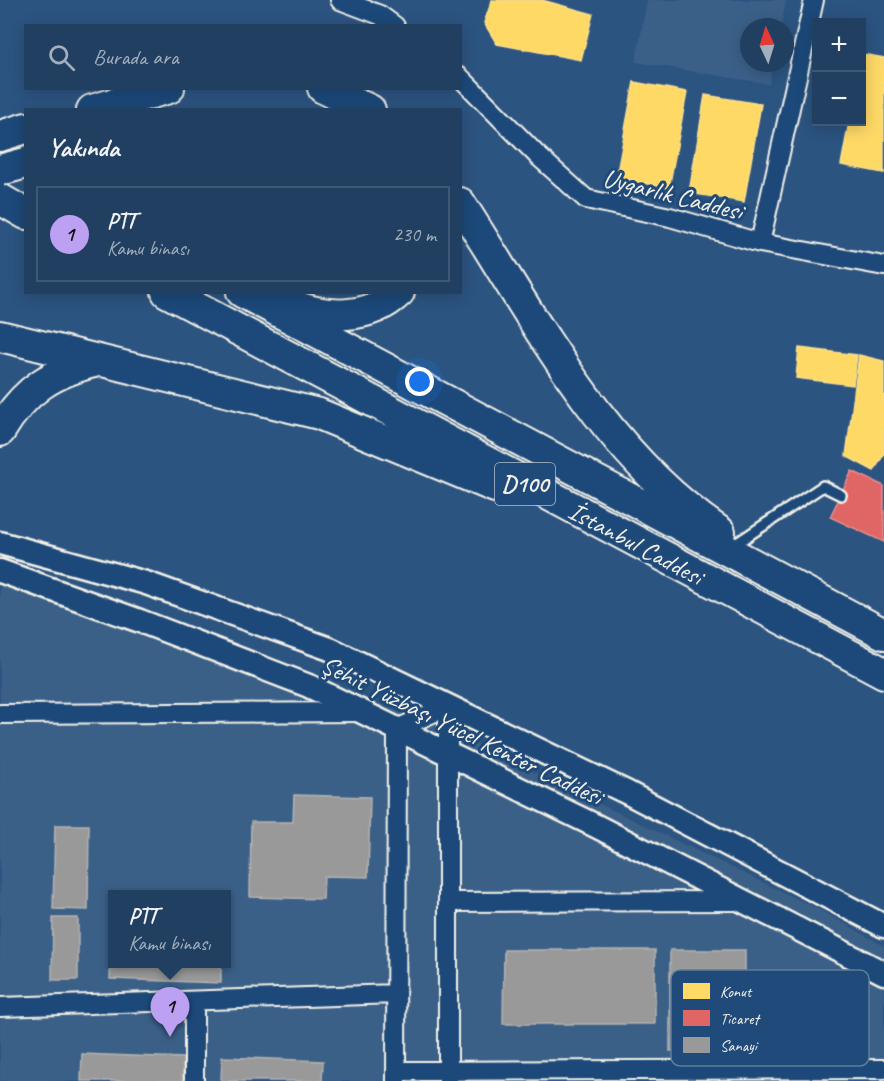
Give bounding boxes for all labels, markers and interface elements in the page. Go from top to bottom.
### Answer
north arrow [740,18,794,72]
map controls [812,18,866,126]
button: + [812,18,866,72]
search box [24,24,462,90]
icon: search [45,41,78,74]
text: Burada ara [93,43,179,71]
button: − [812,72,866,126]
text: Yakında [48,131,119,164]
street label: Uygarlık Caddesi [600,161,749,229]
text: PTT [107,208,136,236]
text: 1 [65,222,74,247]
text: 230 m [393,222,436,247]
text: Kamu binası [107,236,189,261]
your location [405,367,434,396]
road number: D100 [495,463,555,505]
street label: İstanbul Caddesi [563,494,712,594]
street label: Şehit Yüzbaşı Yücel Kenter Caddesi [316,648,611,814]
popup [108,890,231,968]
text: PTT [128,903,158,931]
text: Kamu binası [128,931,211,956]
legend [671,970,869,1066]
text: Konut [720,982,753,1002]
pin: 1 [150,988,190,1037]
text: Ticaret [720,1009,761,1029]
text: Sanayi [720,1036,759,1056]

